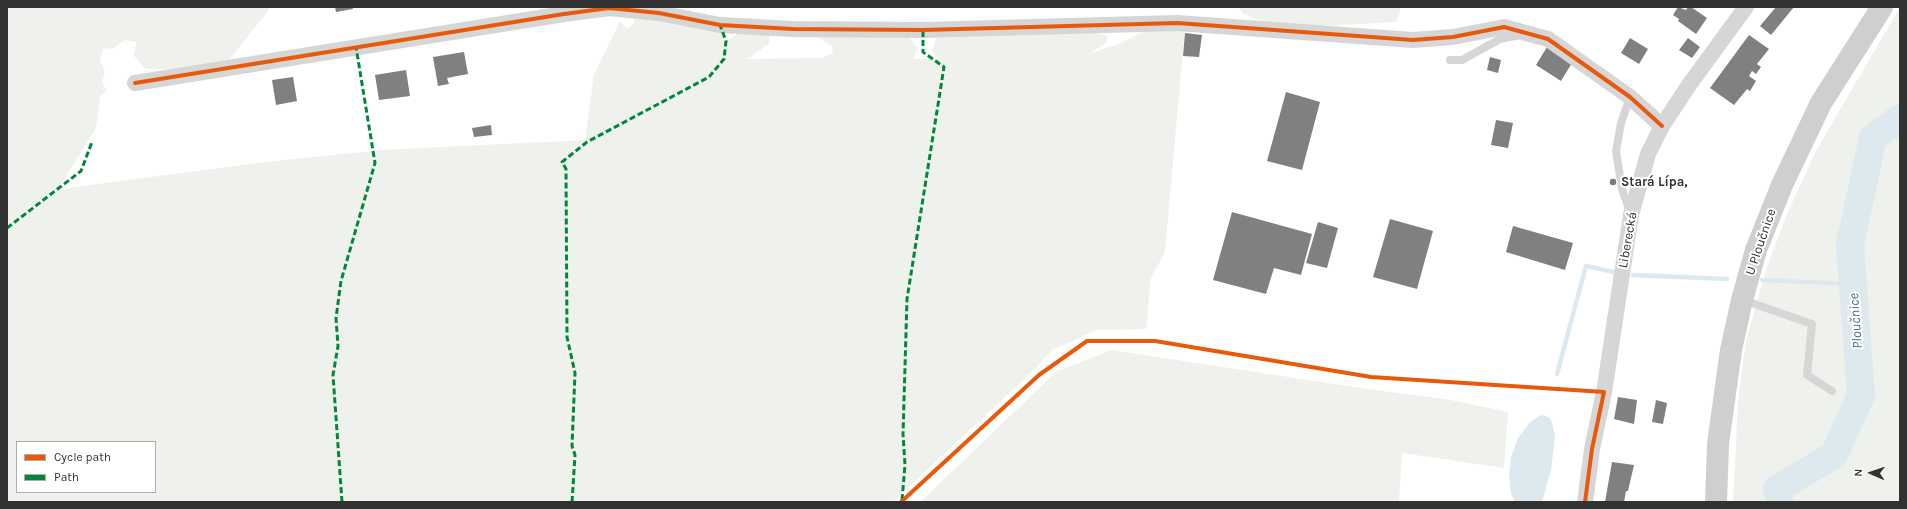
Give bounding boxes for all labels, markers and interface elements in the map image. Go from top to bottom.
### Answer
place label: Stará Lípa, [1621,174,1688,190]
marker: Stará Lípa, [1608,177,1618,187]
street label: U Ploučnice [1742,207,1780,277]
street label: Liberecká [1615,211,1641,269]
water label: Ploučnice [1846,293,1866,349]
legend [16,441,156,493]
text: Cycle path [54,450,111,464]
north arrow [1851,453,1891,493]
text: N [1852,468,1865,477]
text: Path [54,470,79,484]

